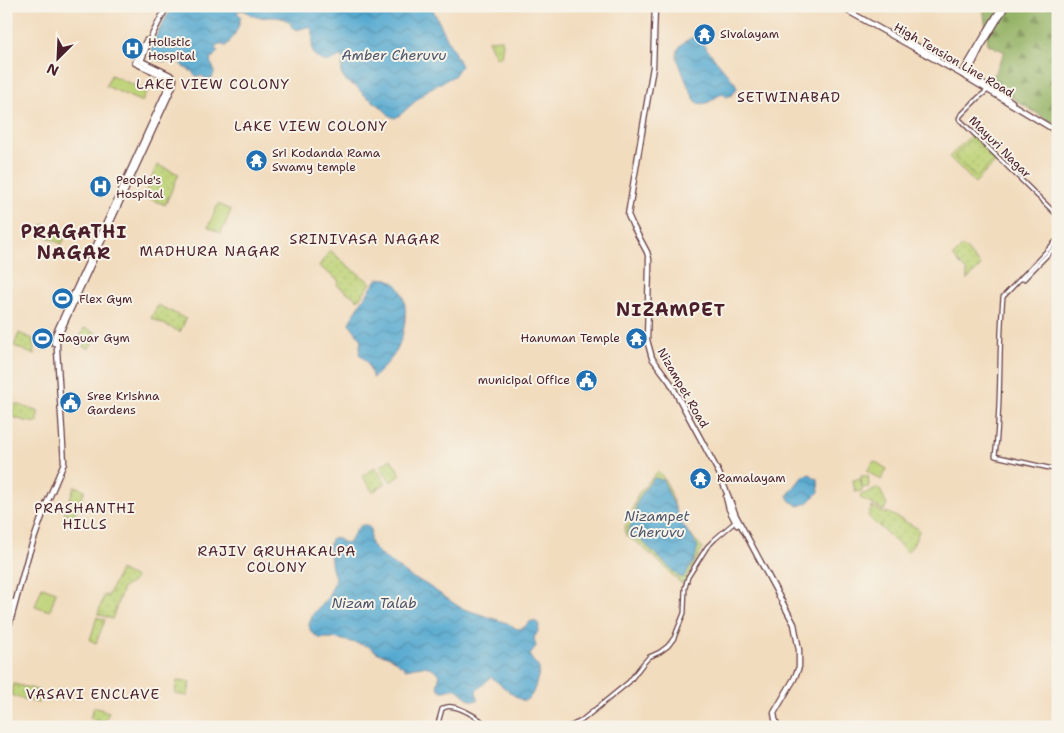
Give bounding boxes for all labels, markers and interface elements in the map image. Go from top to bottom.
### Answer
street label: High Tension Line Road [891,19,1017,101]
temple icon: Sivalayam [692,22,716,46]
place label: Sivalayam [720,26,779,42]
north arrow [32,32,82,82]
place label: Holistic Hospital [148,34,196,64]
hospital icon: Holistic Hospital [120,37,144,61]
water label: Amber Cheruvu [342,46,446,64]
text: N [44,59,61,80]
district label: LAKE VIEW COLONY [136,75,290,93]
district label: SETWINABAD [737,88,841,106]
street label: Mayuri Nagar [965,112,1035,182]
district label: LAKE VIEW COLONY [234,117,388,135]
place label: Sri Kodanda Rama Swamy temple [272,145,381,175]
temple icon: Sri Kodanda Rama Swamy temple [244,148,268,172]
place label: People's Hospital [116,172,164,202]
hospital icon: People's Hospital [88,175,112,199]
district label: PRAGATHI NAGAR [21,220,127,265]
district label: SRINIVASA NAGAR [290,230,440,248]
district label: MADHURA NAGAR [139,242,281,260]
sports icon: Flex Gym [51,287,75,311]
place label: Flex Gym [79,291,132,307]
district label: NIZAMPET [616,298,726,322]
sports icon: Jaguar Gym [30,326,54,350]
temple icon: Hanuman Temple [624,326,648,350]
place label: Jaguar Gym [58,330,130,346]
place label: Hanuman Temple [521,330,620,346]
street label: Nizampet Road [654,345,713,431]
public building icon: municipal Office [574,368,598,392]
place label: municipal Office [478,372,570,388]
place label: Sree Krishna Gardens [87,388,160,418]
public building icon: Sree Krishna Gardens [59,391,83,415]
temple icon: Ramalayam [689,466,713,490]
place label: Ramalayam [717,470,786,486]
district label: PRASHANTHI HILLS [34,499,136,533]
water label: Nizampet Cheruvu [624,507,691,541]
district label: RAJIV GRUHAKALPA COLONY [198,542,356,576]
water label: Nizam Talab [331,594,417,612]
district label: VASAVI ENCLAVE [26,685,160,703]

